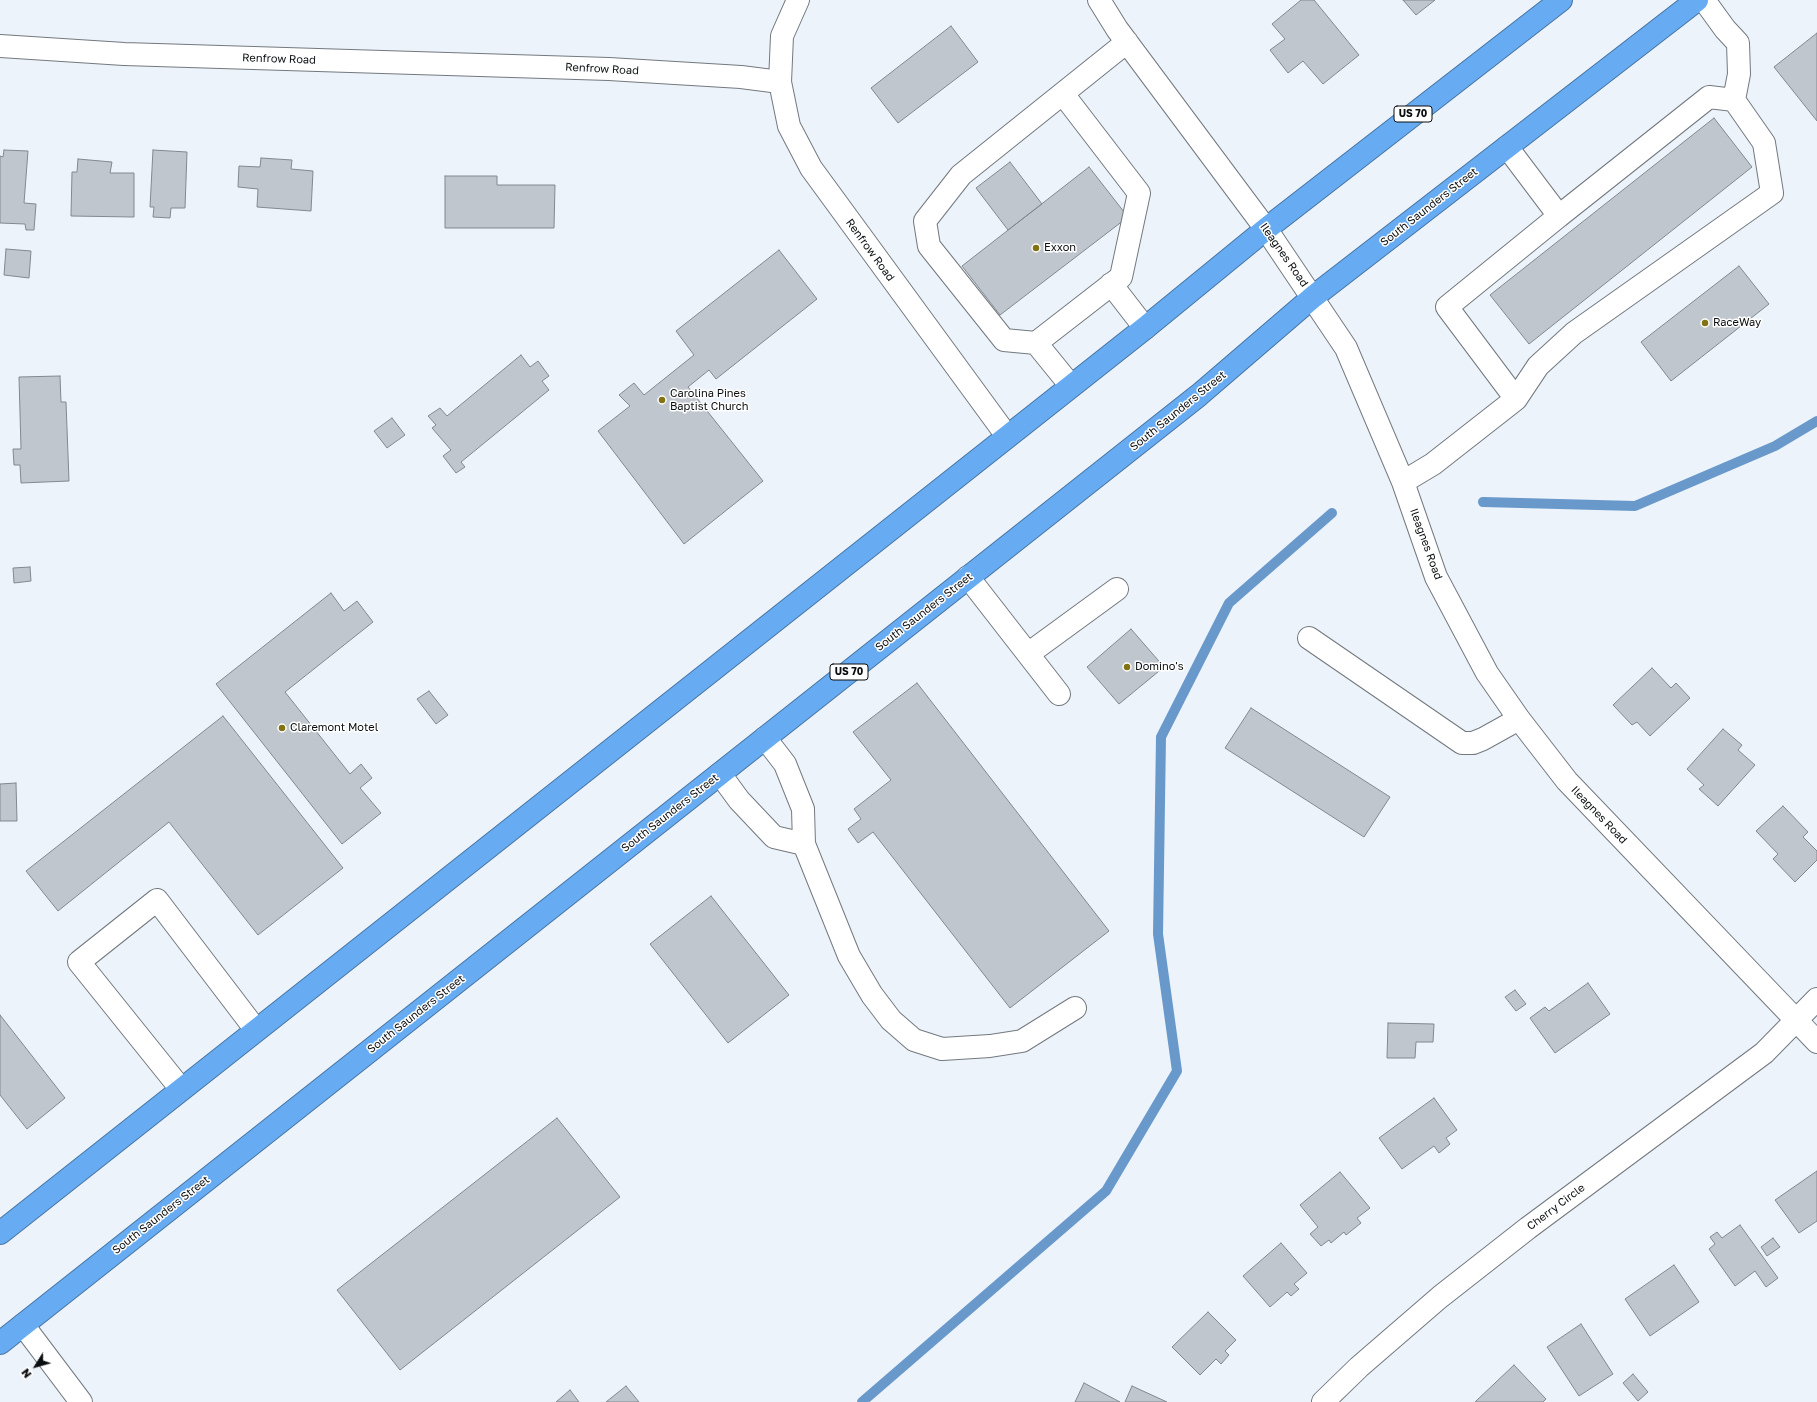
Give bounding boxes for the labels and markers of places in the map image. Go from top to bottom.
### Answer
place label: Exxon [1044,241,1076,255]
marker: Exxon [1031,243,1041,253]
place label: RaceWay [1713,316,1761,330]
marker: RaceWay [1700,318,1710,328]
place label: Carolina Pines Baptist Church [670,387,749,413]
marker: Carolina Pines Baptist Church [657,395,667,405]
place label: Domino's [1135,660,1183,674]
marker: Domino's [1122,662,1132,672]
place label: Claremont Motel [290,721,378,735]
marker: Claremont Motel [277,723,287,733]

